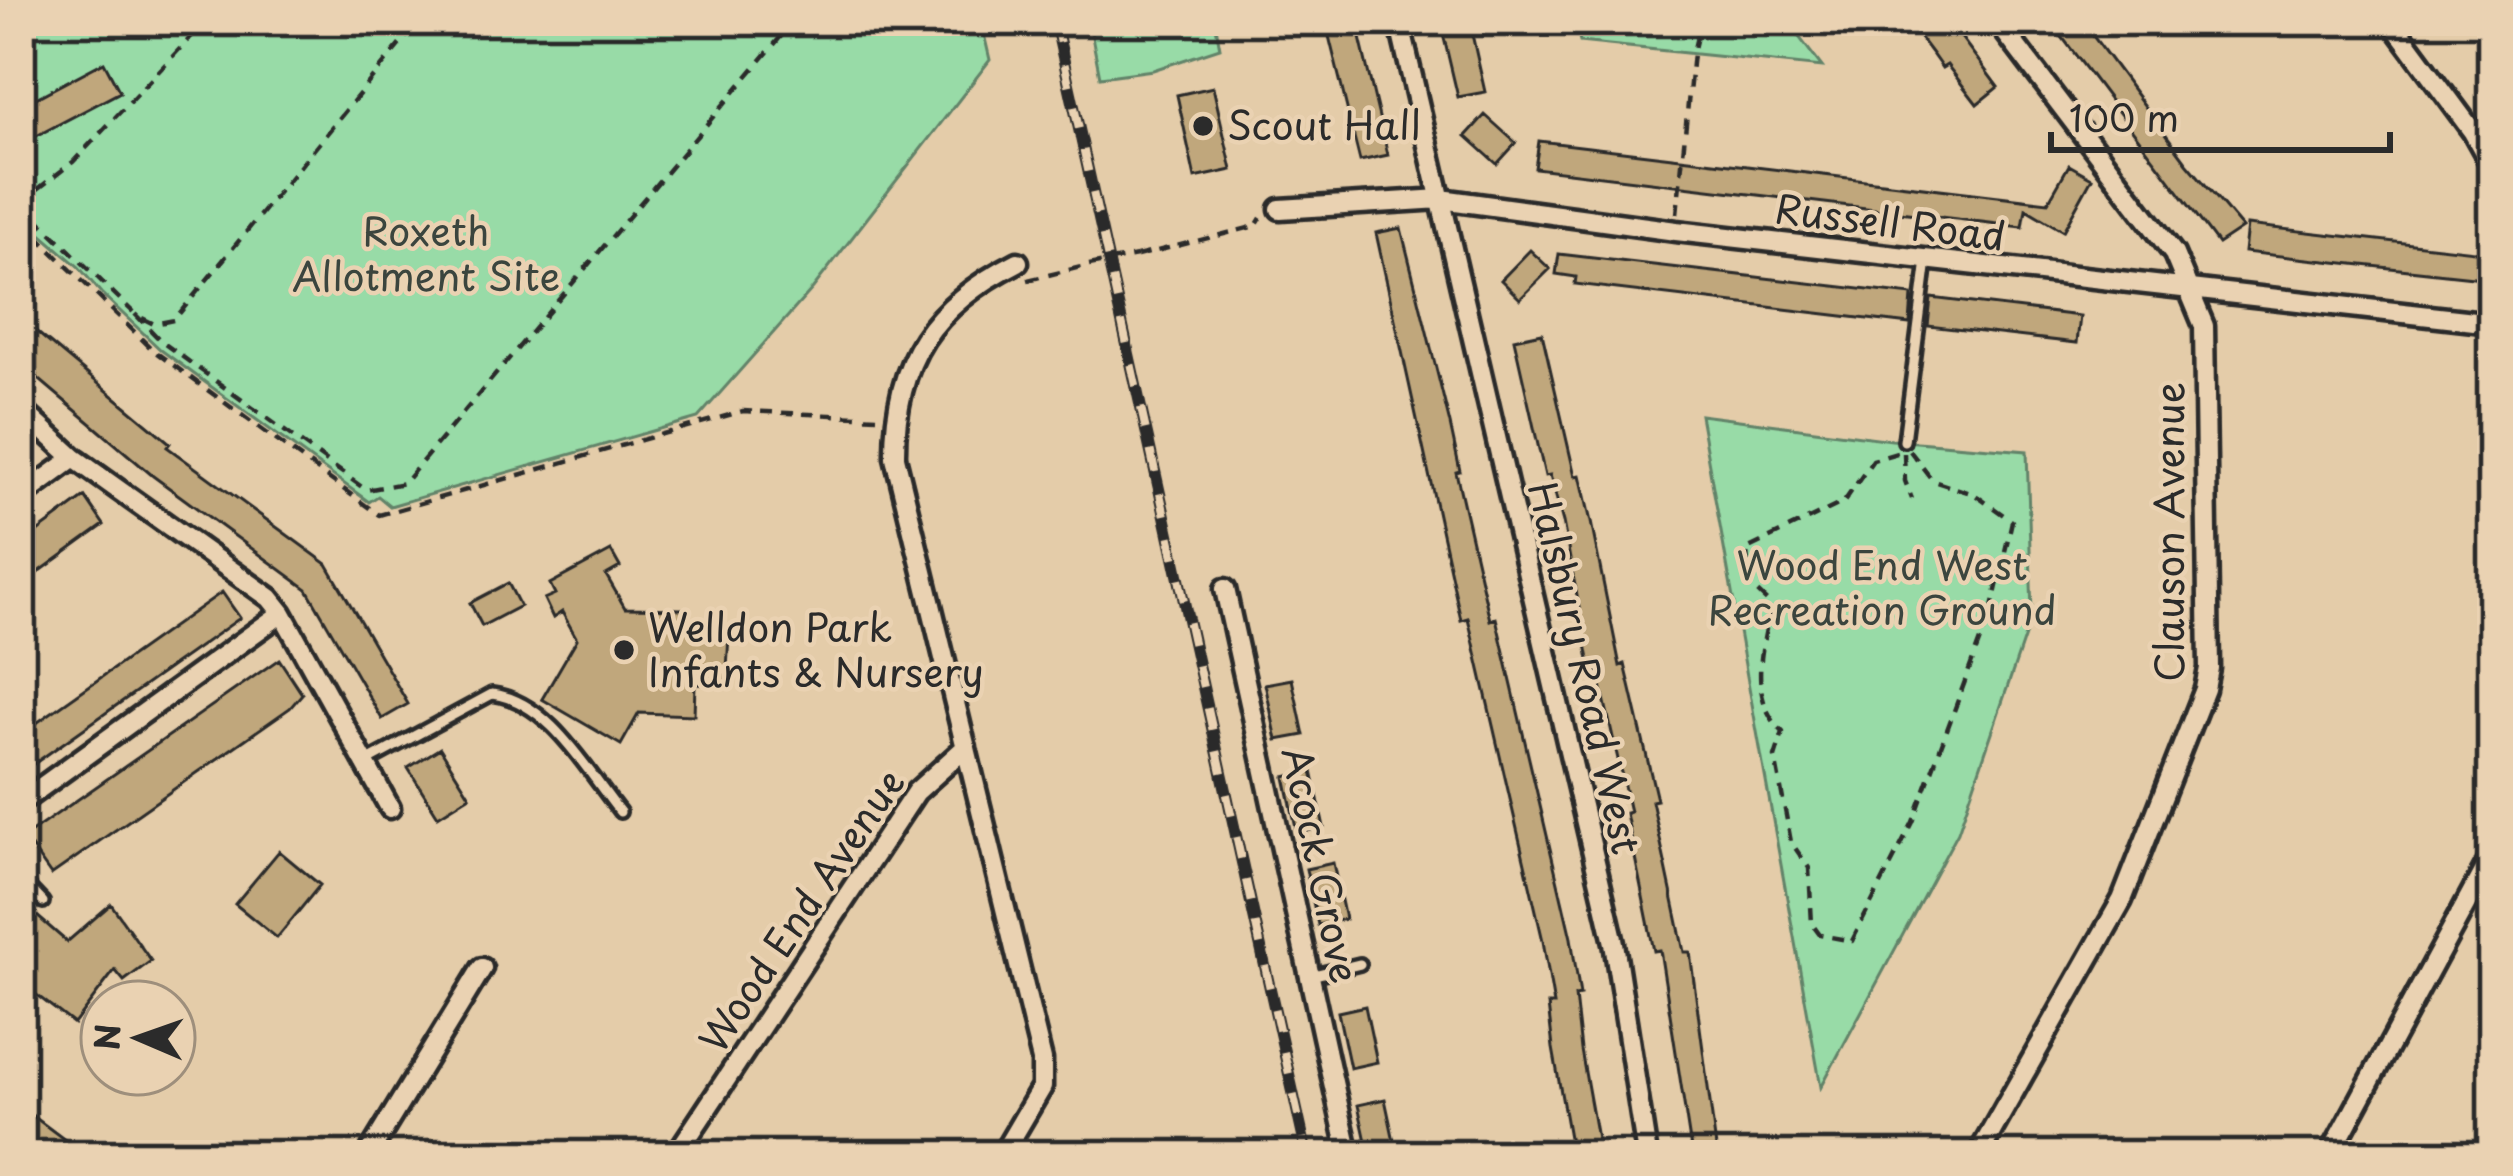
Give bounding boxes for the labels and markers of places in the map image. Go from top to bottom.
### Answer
place label: Scout Hall [1227,94,1421,153]
marker: Scout Hall [1190,113,1216,139]
place label: Welldon Park Infants & Nursery [648,596,984,700]
marker: Welldon Park Infants & Nursery [611,637,637,663]

